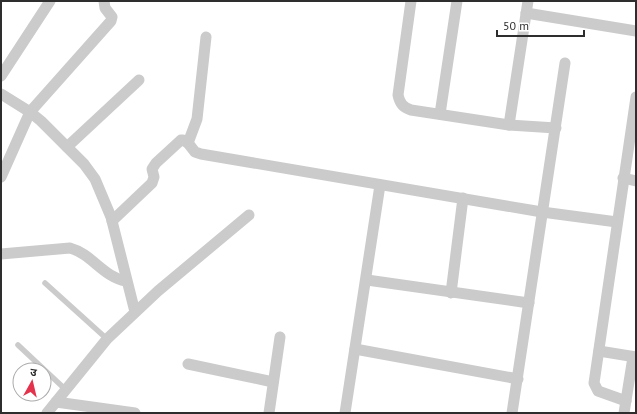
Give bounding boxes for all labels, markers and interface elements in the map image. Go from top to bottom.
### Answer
scale bar [497,12,584,38]
text: 50 m [503,18,529,33]
north arrow [12,362,52,402]
text: उ [29,365,38,380]

